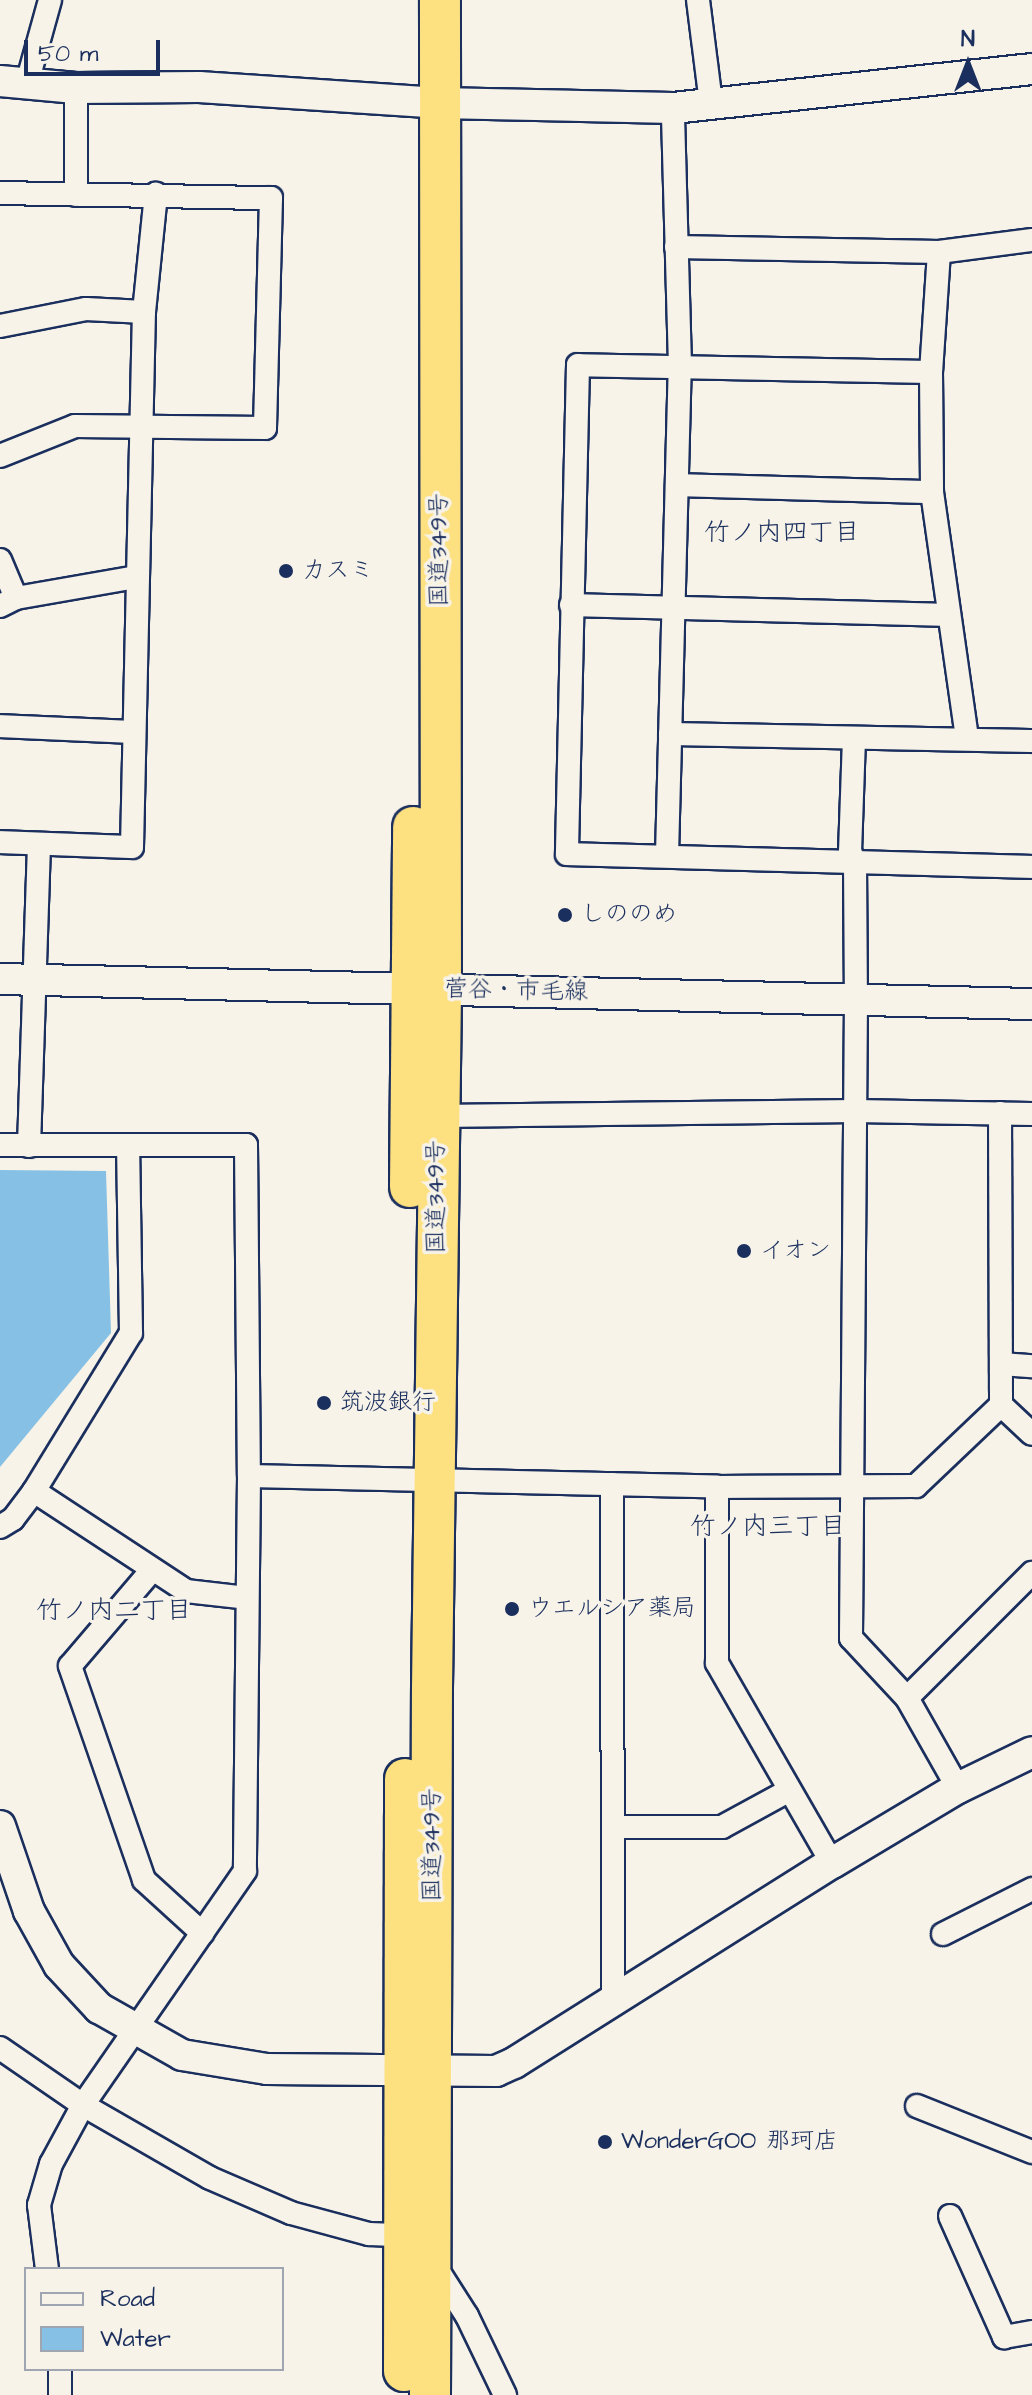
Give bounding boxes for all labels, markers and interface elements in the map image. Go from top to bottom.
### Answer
scale bar [28,24,164,74]
north arrow [928,24,1008,104]
text: N [961,24,975,55]
text: 50 m [38,37,98,71]
street label: 国道349号 [426,493,454,607]
district label: 竹ノ内四丁目 [704,517,860,549]
place label: カスミ [302,557,374,585]
marker: カスミ [277,562,295,580]
place label: しののめ [581,901,677,929]
marker: しののめ [556,906,574,924]
street label: 菅谷・市毛線 [444,975,588,1007]
street label: 国道349号 [423,1140,451,1254]
place label: イオン [760,1237,832,1265]
marker: イオン [735,1242,753,1260]
place label: 筑波銀行 [340,1389,436,1417]
marker: 筑波銀行 [315,1394,333,1412]
district label: 竹ノ内三丁目 [690,1511,846,1543]
district label: 竹ノ内二丁目 [36,1595,192,1627]
place label: ウエルシア薬局 [528,1595,696,1623]
marker: ウエルシア薬局 [503,1600,521,1618]
street label: 国道349号 [419,1788,447,1902]
place label: WonderGOO 那珂店 [621,2128,838,2156]
marker: WonderGOO 那珂店 [596,2133,614,2151]
legend [24,2267,284,2371]
text: Road [100,2282,155,2316]
text: Water [100,2322,171,2356]

